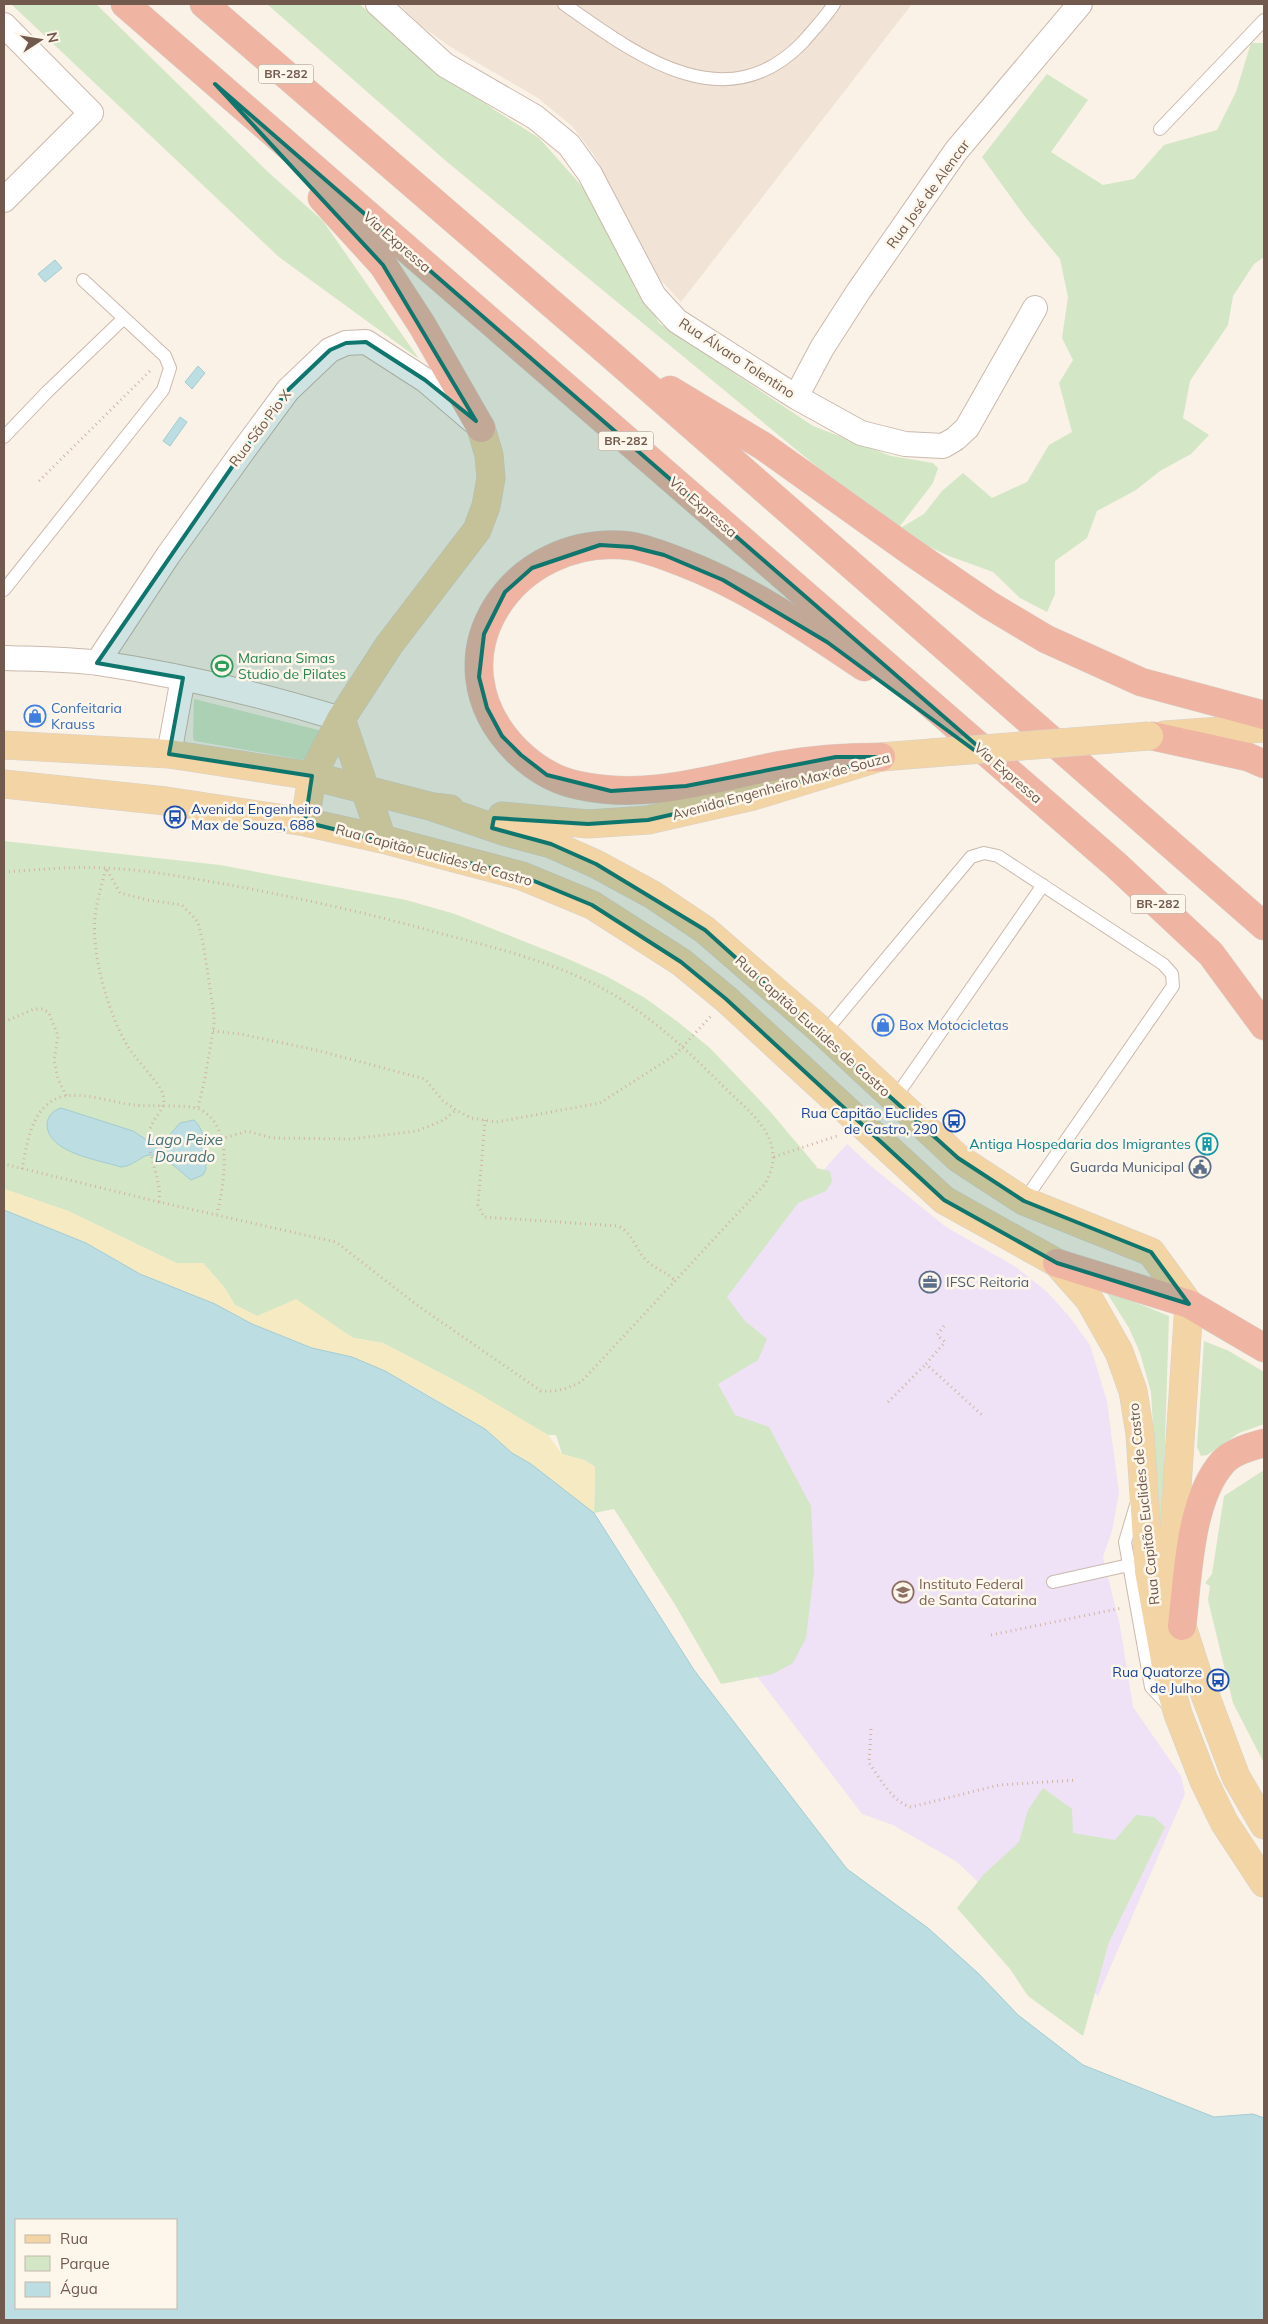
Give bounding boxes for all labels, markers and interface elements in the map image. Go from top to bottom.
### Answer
north arrow [15,15,65,65]
text: N [43,30,63,44]
road number: BR-282 [258,64,314,84]
street label: Rua José de Alencar [882,135,974,252]
street label: Via Expressa [359,208,435,276]
street label: Rua Álvaro Tolentino [676,314,798,402]
street label: Rua São Pio X [225,386,295,470]
road number: BR-282 [598,432,654,451]
street label: Via Expressa [665,473,741,541]
place label: Mariana Simas Studio de Pilates [238,649,346,683]
sports icon: Mariana Simas Studio de Pilates [210,654,234,678]
place label: Confeitaria Krauss [51,699,122,733]
shop icon: Confeitaria Krauss [23,704,47,728]
street label: Via Expressa [970,739,1046,807]
street label: Avenida Engenheiro Max de Souza [670,748,892,824]
place label: Avenida Engenheiro Max de Souza, 688 [191,800,321,834]
bus stop icon: Avenida Engenheiro Max de Souza, 688 [163,805,187,829]
street label: Rua Capitão Euclides de Castro [334,820,534,890]
road number: BR-282 [1130,894,1186,914]
street label: Rua Capitão Euclides de Castro [732,951,894,1101]
shop icon: Box Motocicletas [871,1013,895,1037]
place label: Box Motocicletas [899,1016,1009,1034]
place label: Rua Capitão Euclides de Castro, 290 [801,1104,938,1138]
bus stop icon: Rua Capitão Euclides de Castro, 290 [942,1109,966,1133]
water label: Lago Peixe Dourado [147,1130,223,1166]
building icon: Antiga Hospedaria dos Imigrantes [1195,1132,1219,1156]
place label: Antiga Hospedaria dos Imigrantes [969,1135,1191,1153]
public building icon: Guarda Municipal [1188,1155,1212,1179]
place label: Guarda Municipal [1070,1158,1184,1176]
office icon: IFSC Reitoria [918,1270,942,1294]
place label: IFSC Reitoria [946,1273,1029,1291]
street label: Rua Capitão Euclides de Castro [1124,1402,1164,1606]
place label: Instituto Federal de Santa Catarina [919,1575,1037,1609]
school or university icon: Instituto Federal de Santa Catarina [891,1580,915,1604]
place label: Rua Quatorze de Julho [1112,1663,1202,1697]
bus stop icon: Rua Quatorze de Julho [1206,1668,1230,1692]
legend [15,2219,178,2309]
text: Rua [60,2229,88,2248]
text: Parque [60,2254,110,2273]
text: Água [60,2279,98,2298]

